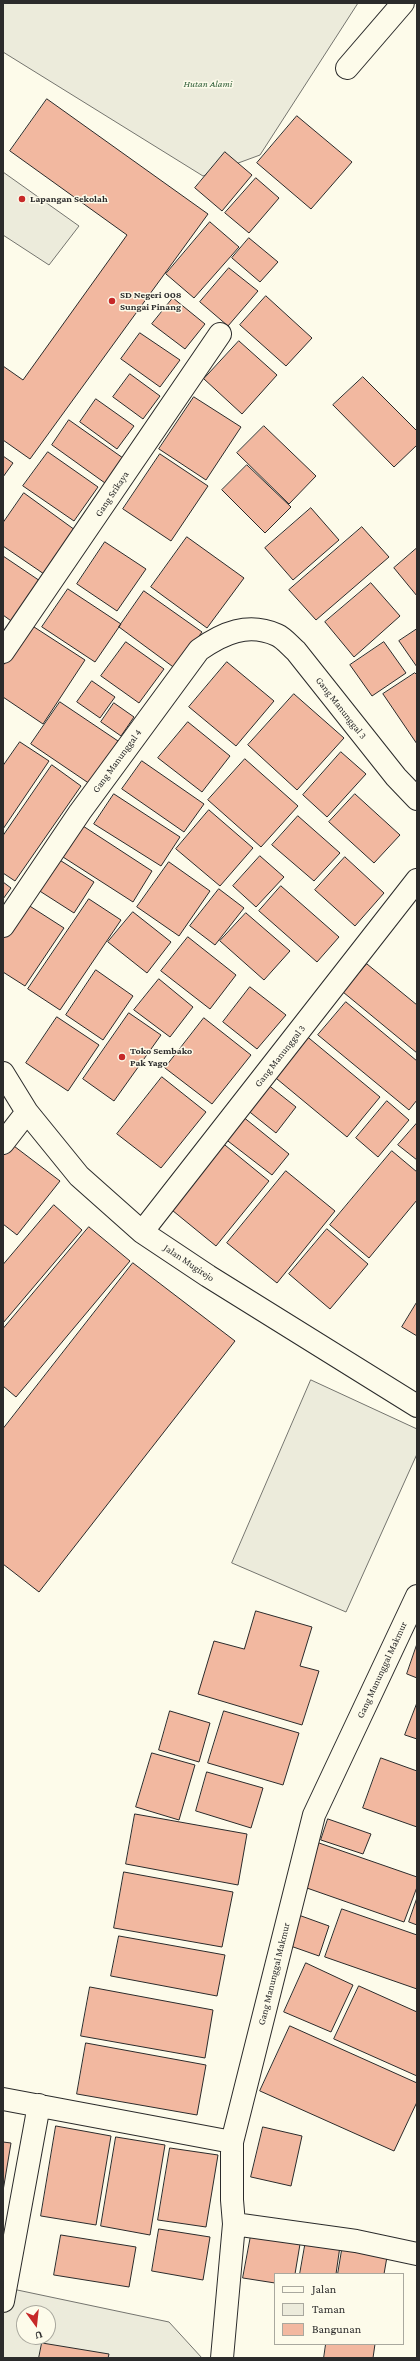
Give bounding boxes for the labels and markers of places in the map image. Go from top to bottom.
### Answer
place label: Lapangan Sekolah [30,193,108,205]
marker: Lapangan Sekolah [17,194,27,204]
place label: SD Negeri 008 Sungai Pinang [120,289,182,312]
marker: SD Negeri 008 Sungai Pinang [107,296,117,306]
place label: Toko Sembako Pak Yago [130,1045,192,1068]
marker: Toko Sembako Pak Yago [117,1052,127,1062]

